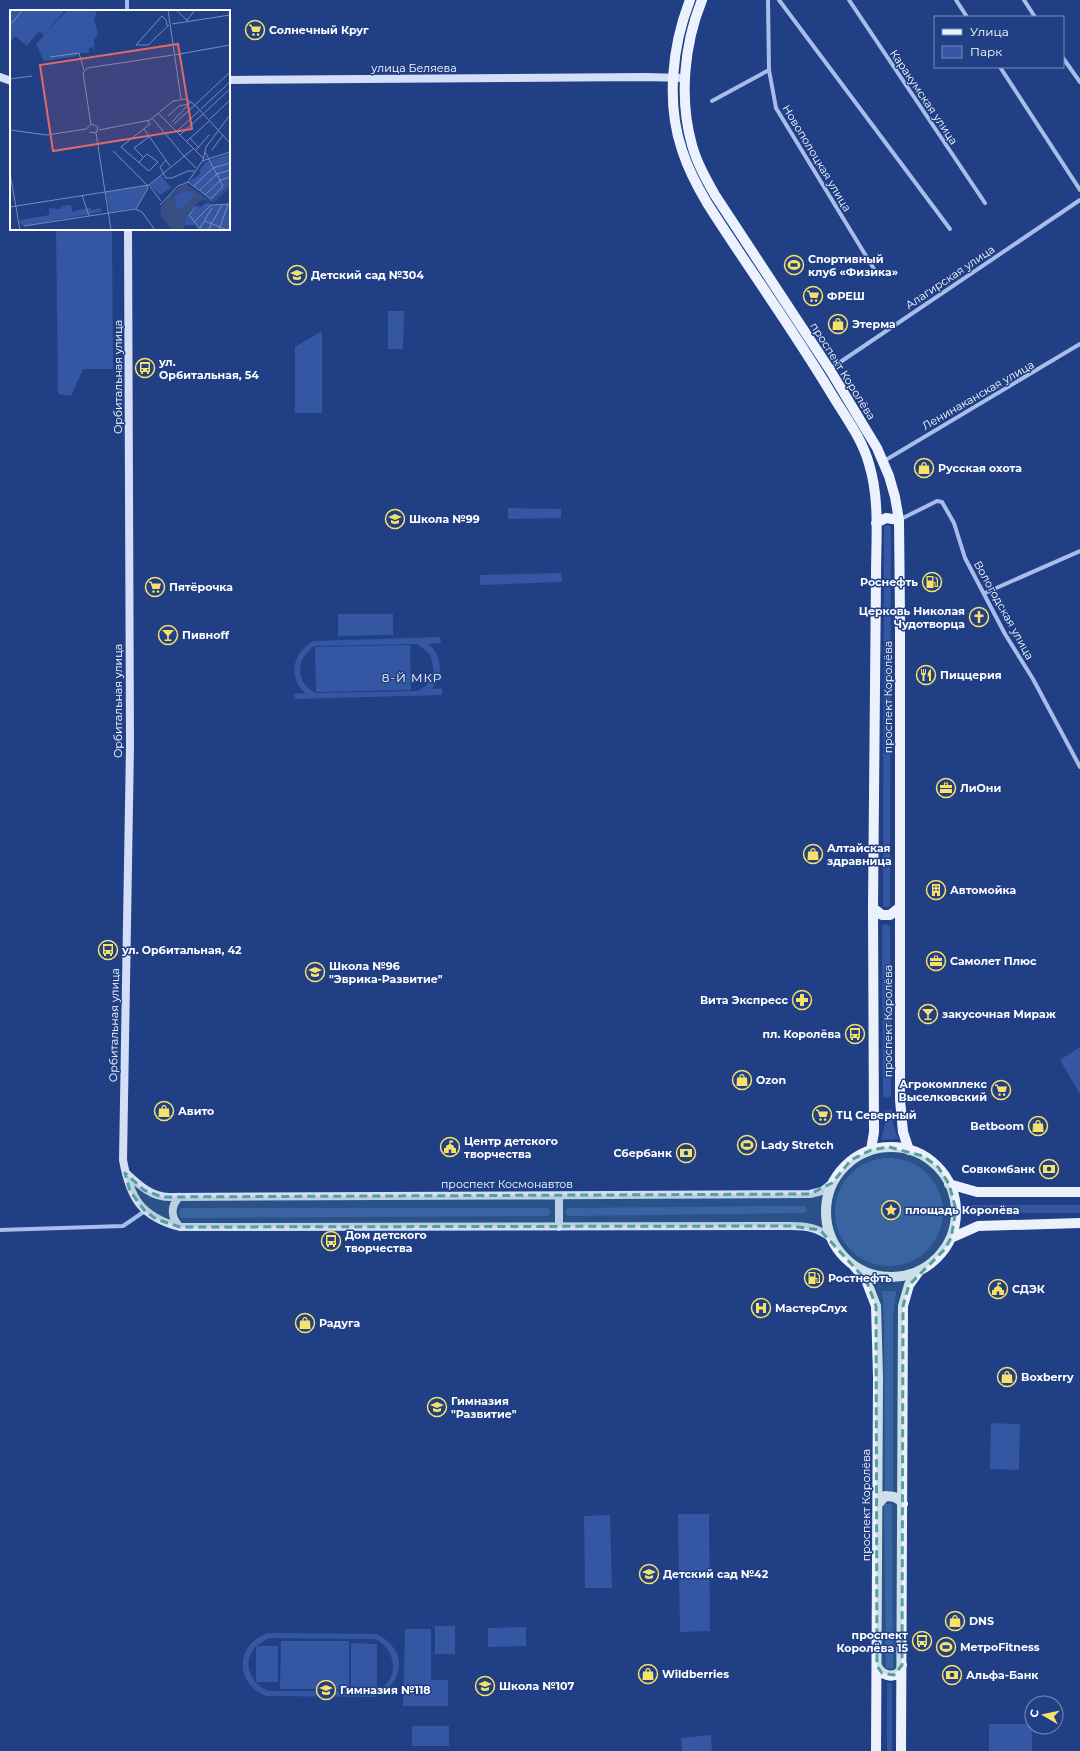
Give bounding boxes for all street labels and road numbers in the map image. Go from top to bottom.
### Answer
street label: Каракумская улица [887,47,961,147]
street label: улица Беляева [370,61,457,75]
street label: Новополоцкая улица [780,102,854,214]
street label: Алагирская улица [903,242,997,312]
street label: Орбитальная улица [111,320,125,434]
street label: проспект Королёва [807,320,879,422]
street label: Ленинаканская улица [919,357,1037,433]
street label: Вологодская улица [971,558,1037,662]
street label: проспект Королёва [881,641,895,753]
street label: Орбитальная улица [111,644,125,758]
street label: проспект Королёва [881,965,895,1077]
street label: Орбитальная улица [106,968,122,1082]
street label: проспект Космонавтов [441,1177,573,1191]
street label: проспект Королёва [859,1449,873,1561]

